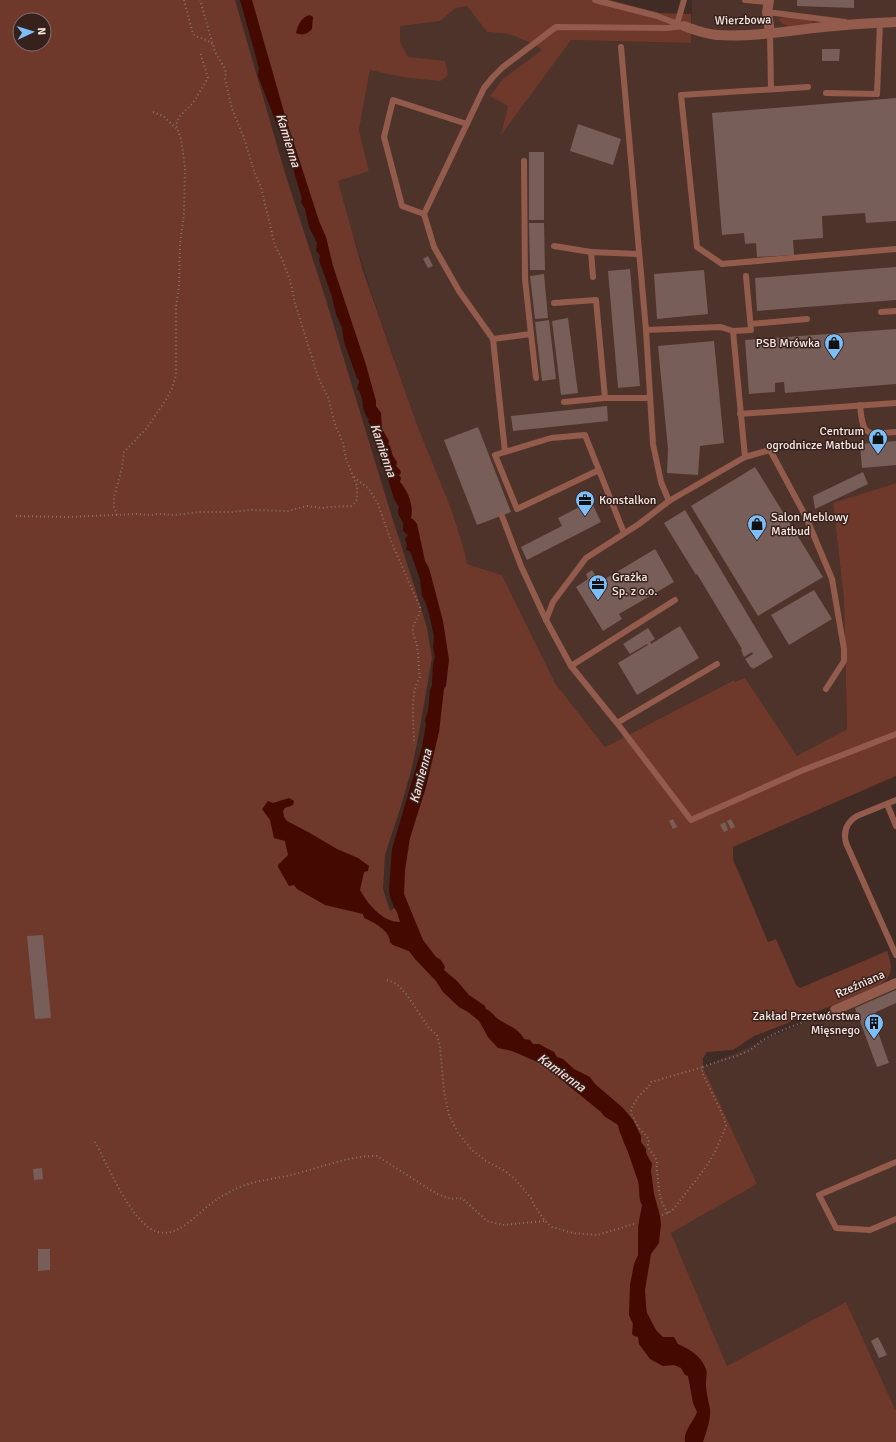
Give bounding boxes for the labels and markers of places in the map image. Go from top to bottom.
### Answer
shop icon: PSB Mrówka [823,332,845,360]
place label: PSB Mrówka [756,336,820,351]
place label: Centrum ogrodnicze Matbud [766,424,864,453]
shop icon: Centrum ogrodnicze Matbud [867,427,889,455]
office icon: Konstalkon [574,489,596,517]
place label: Konstalkon [599,493,656,508]
place label: Salon Meblowy Matbud [771,510,849,539]
shop icon: Salon Meblowy Matbud [746,513,768,541]
place label: Grażka Sp. z o.o. [612,570,657,599]
office icon: Grażka Sp. z o.o. [587,573,609,601]
place label: Zakład Przetwórstwa Mięsnego [753,1009,860,1038]
building icon: Zakład Przetwórstwa Mięsnego [863,1012,885,1040]

